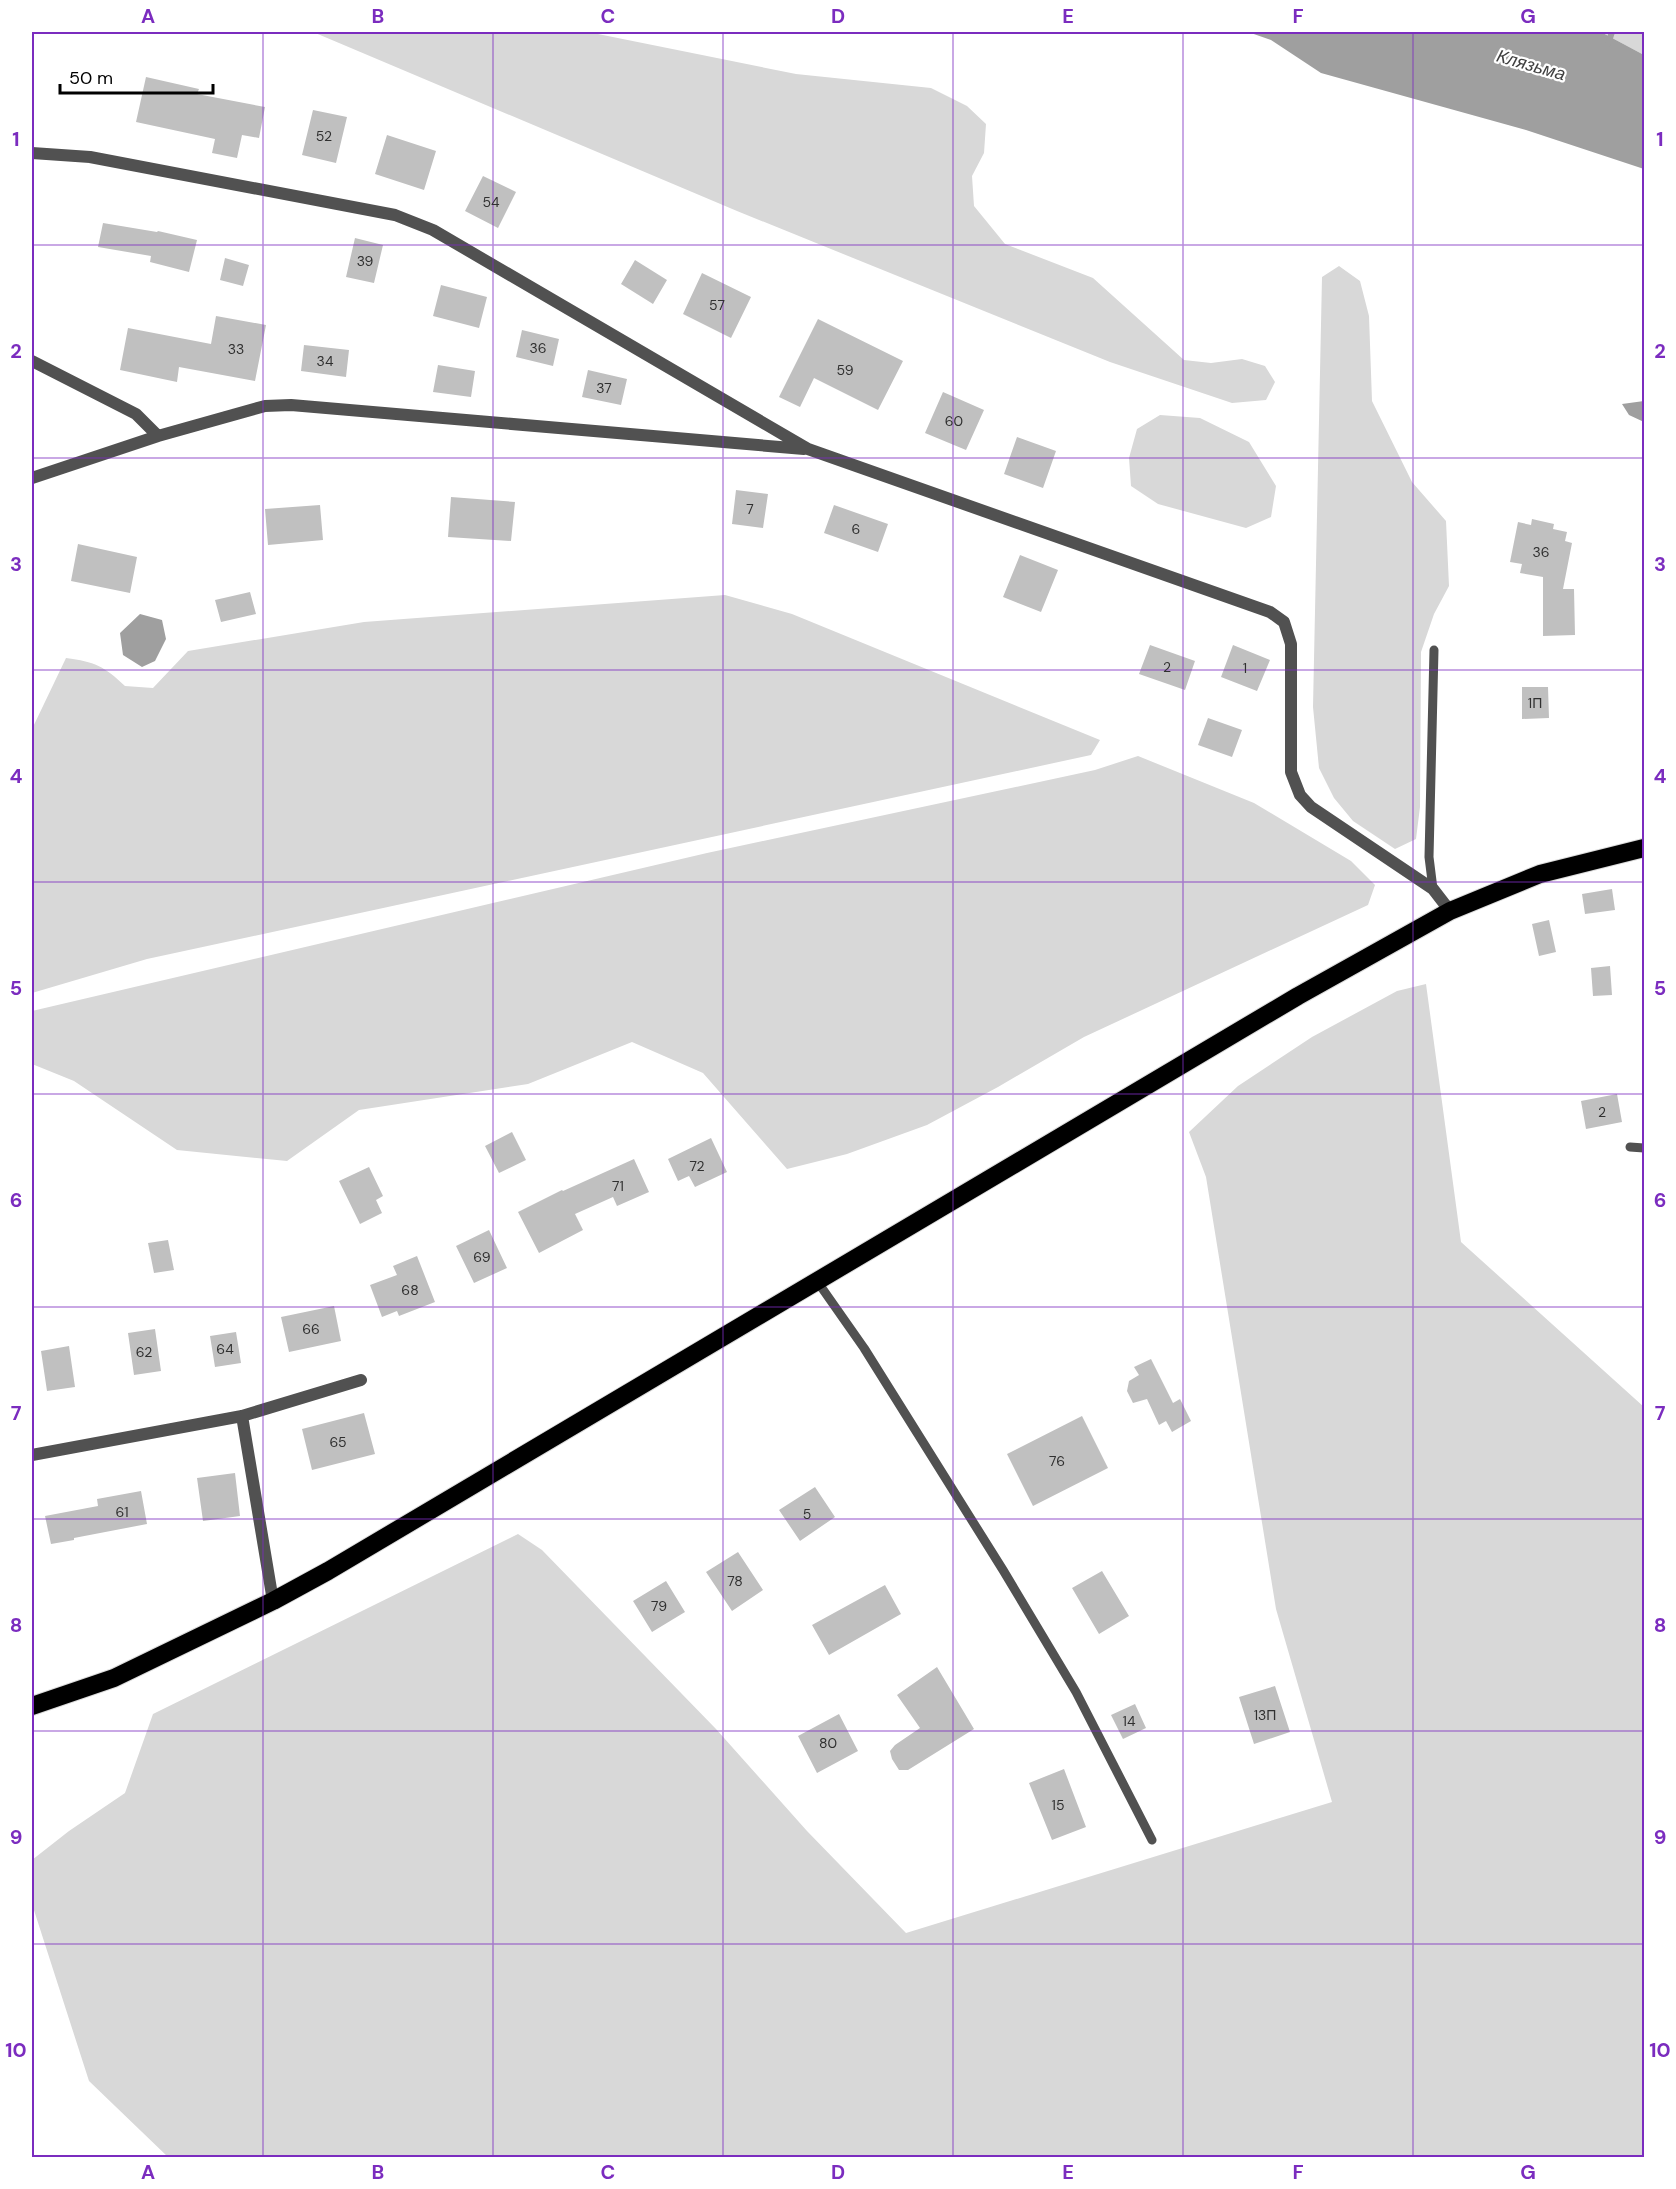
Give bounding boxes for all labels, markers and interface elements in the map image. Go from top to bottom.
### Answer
text: A [141,3,155,29]
text: B [372,3,384,29]
text: C [601,3,615,29]
text: D [831,3,845,29]
text: E [1062,3,1074,29]
text: F [1292,3,1304,29]
text: G [1520,3,1536,29]
water label: Клязьма [1494,44,1568,86]
scale bar [60,57,213,95]
text: 50 m [69,66,113,90]
text: 1 [12,126,20,152]
text: 1 [1656,126,1664,152]
house number: 52 [316,127,332,145]
house number: 54 [482,193,500,211]
house number: 39 [357,252,374,270]
house number: 57 [709,296,725,314]
text: 2 [10,338,22,364]
text: 2 [1654,338,1666,364]
house number: 36 [529,339,547,357]
house number: 33 [228,340,244,358]
house number: 34 [317,352,334,370]
house number: 59 [837,361,854,379]
house number: 37 [596,379,612,397]
house number: 60 [945,412,963,430]
house number: 7 [746,500,754,518]
house number: 6 [852,520,860,538]
house number: 36 [1532,543,1550,561]
text: 3 [10,551,22,577]
text: 3 [1654,551,1666,577]
house number: 2 [1163,658,1171,676]
house number: 1 [1243,659,1247,677]
house number: 1П [1528,694,1542,712]
text: 4 [10,763,23,789]
text: 4 [1654,763,1667,789]
text: 5 [10,975,22,1001]
text: 5 [1654,975,1666,1001]
house number: 2 [1598,1103,1606,1121]
house number: 72 [689,1157,705,1175]
house number: 71 [612,1177,624,1195]
text: 6 [10,1187,22,1213]
text: 6 [1654,1187,1666,1213]
house number: 69 [473,1248,491,1266]
house number: 68 [401,1281,419,1299]
house number: 66 [302,1320,320,1338]
house number: 64 [216,1340,234,1358]
house number: 62 [136,1343,152,1361]
text: 7 [11,1400,22,1426]
text: 7 [1655,1400,1666,1426]
house number: 65 [329,1433,347,1451]
house number: 76 [1049,1452,1065,1470]
house number: 61 [115,1503,129,1521]
house number: 5 [803,1505,811,1523]
house number: 78 [727,1572,743,1590]
house number: 79 [651,1597,667,1615]
text: 8 [10,1612,22,1638]
text: 8 [1654,1612,1666,1638]
house number: 13П [1254,1706,1276,1724]
house number: 14 [1123,1712,1136,1730]
house number: 80 [819,1734,837,1752]
house number: 15 [1052,1796,1064,1814]
text: 9 [10,1824,22,1850]
text: 9 [1654,1824,1666,1850]
text: 10 [5,2037,27,2063]
text: 10 [1649,2037,1671,2063]
text: A [141,2159,155,2185]
text: B [372,2159,384,2185]
text: C [601,2159,615,2185]
text: D [831,2159,845,2185]
text: E [1062,2159,1074,2185]
text: F [1292,2159,1304,2185]
text: G [1520,2159,1536,2185]

